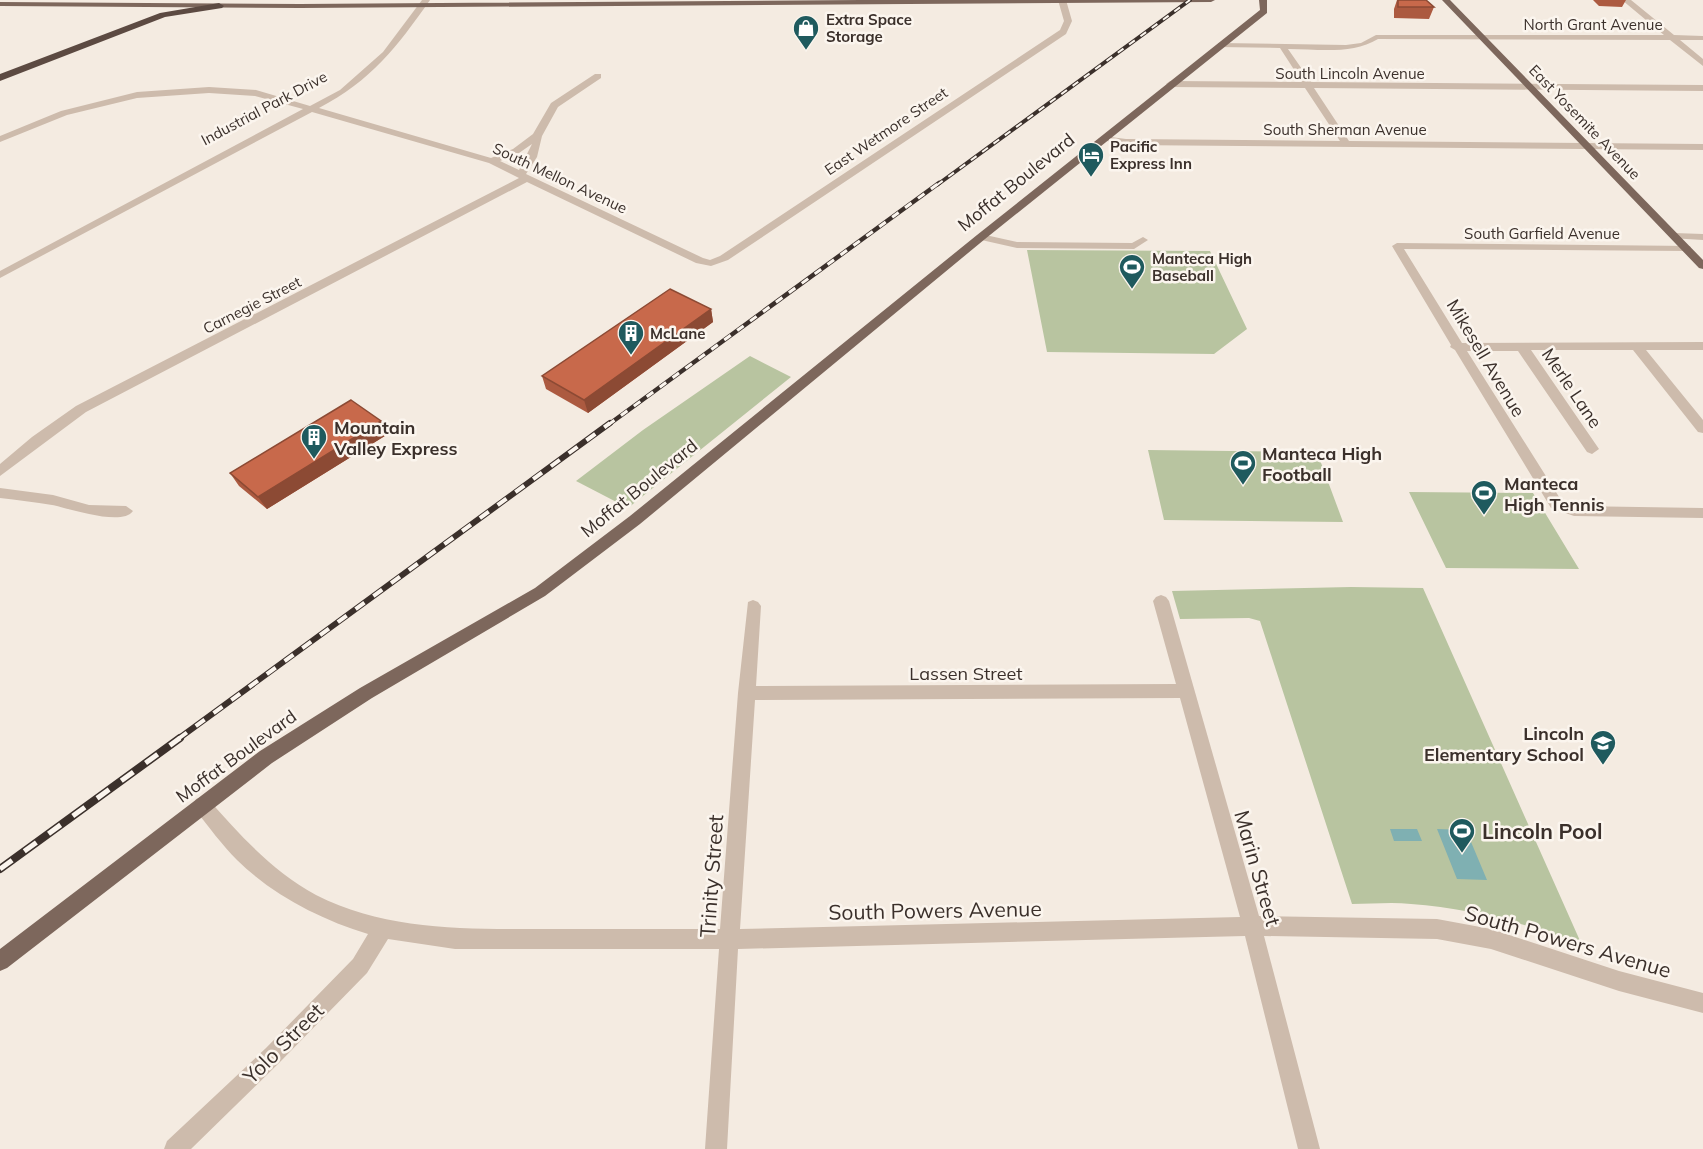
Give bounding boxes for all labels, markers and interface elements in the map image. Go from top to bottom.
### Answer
place label: Extra Space Storage [826,10,912,46]
shop icon: Extra Space Storage [791,13,821,51]
street label: North Grant Avenue [1523,15,1663,34]
street label: East Yosemite Avenue [1525,61,1645,183]
street label: South Lincoln Avenue [1275,64,1425,83]
street label: Industrial Park Drive [198,67,330,149]
street label: East Wetmore Street [821,83,951,179]
street label: South Sherman Avenue [1263,120,1427,139]
street label: Moffat Boulevard [953,128,1079,236]
place label: Pacific Express Inn [1110,137,1192,173]
street label: South Mellon Avenue [490,138,630,218]
hotel icon: Pacific Express Inn [1076,140,1106,178]
street label: South Garfield Avenue [1464,224,1620,243]
place label: Manteca High Baseball [1152,249,1252,285]
sports icon: Manteca High Baseball [1117,252,1147,290]
street label: Carnegie Street [200,272,304,338]
street label: Mikesell Avenue [1442,295,1530,421]
building icon: McLane [616,318,646,356]
place label: McLane [650,324,706,343]
street label: Merle Lane [1537,344,1607,432]
place label: Mountain Valley Express [333,416,457,460]
building icon: Mountain Valley Express [299,422,329,460]
street label: Moffat Boulevard [576,434,702,542]
place label: Manteca High Football [1262,442,1382,486]
sports icon: Manteca High Football [1228,448,1258,486]
place label: Manteca High Tennis [1504,472,1605,516]
sports icon: Manteca High Tennis [1469,478,1499,516]
street label: Lassen Street [909,662,1023,685]
street label: Moffat Boulevard [171,705,301,807]
place label: Lincoln Elementary School [1424,722,1584,766]
school or university icon: Lincoln Elementary School [1588,728,1618,766]
street label: Marin Street [1229,807,1287,929]
street label: Trinity Street [694,814,728,938]
sports icon: Lincoln Pool [1447,816,1477,854]
place label: Lincoln Pool [1482,818,1602,844]
street label: South Powers Avenue [828,895,1042,925]
street label: South Powers Avenue [1462,899,1674,983]
street label: Yolo Street [236,997,329,1090]

